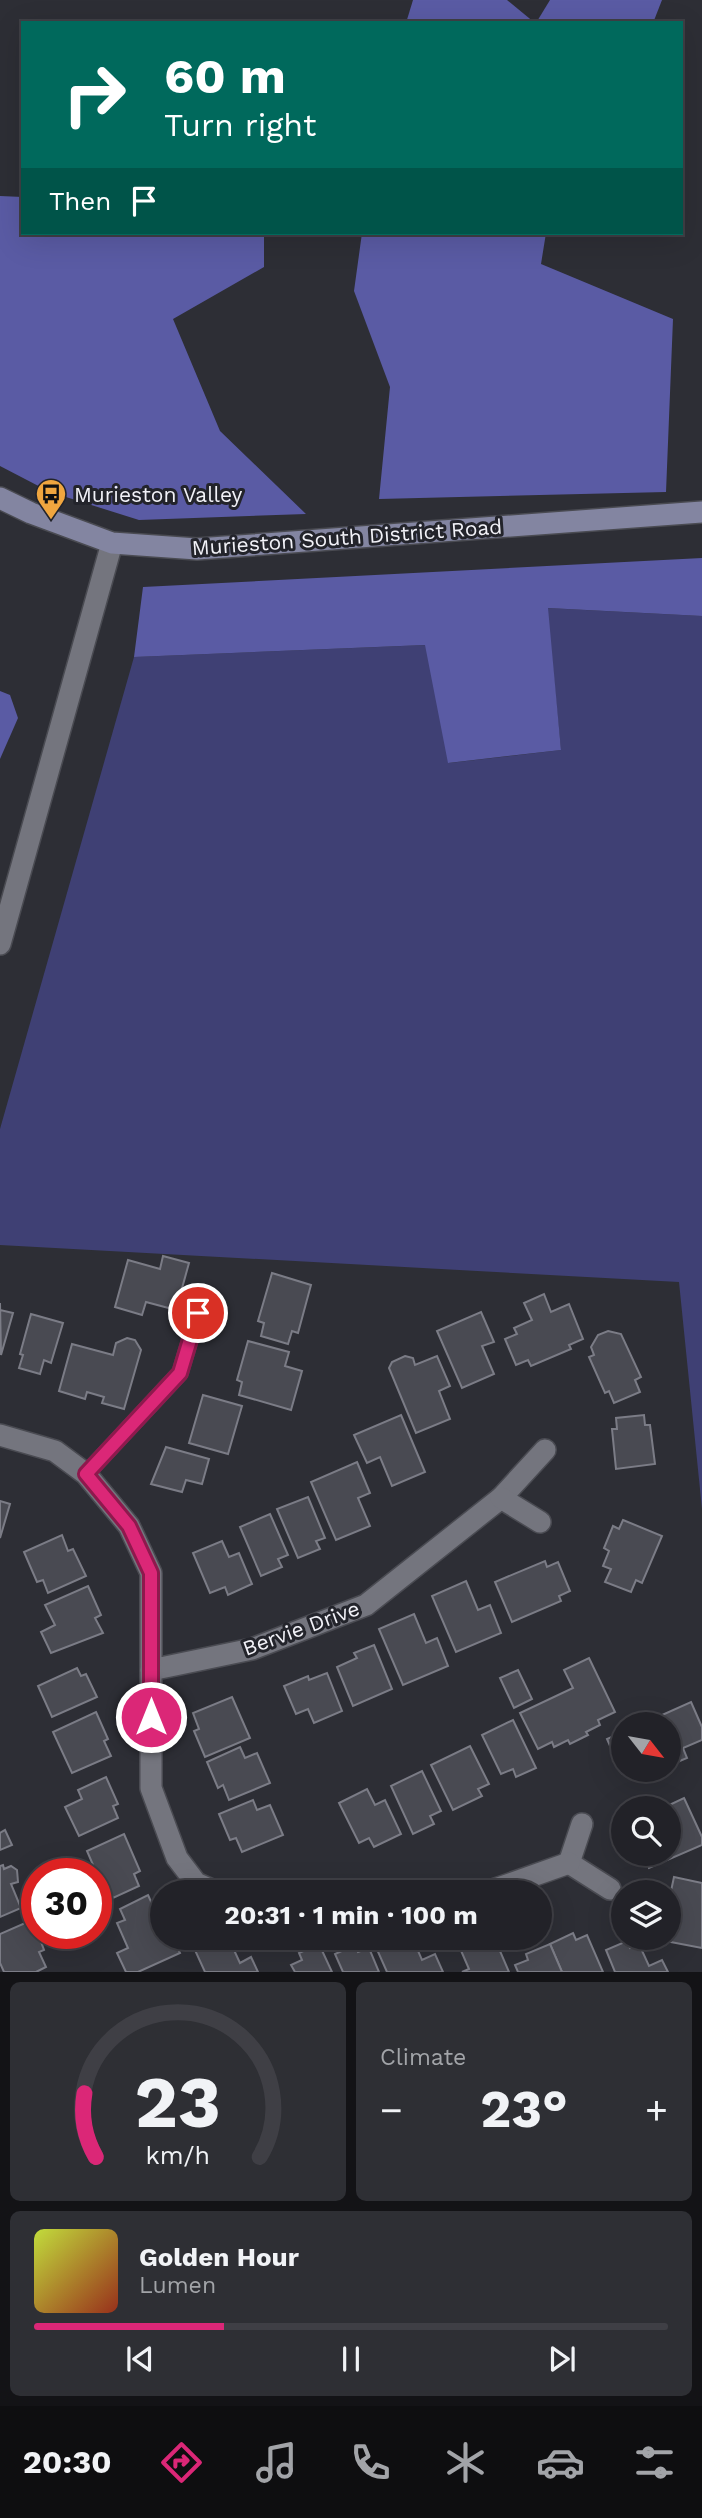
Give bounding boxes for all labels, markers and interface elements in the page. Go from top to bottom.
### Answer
text: 60 m [164,47,286,105]
icon: right [49,49,140,140]
text: Turn right [164,106,316,144]
icon: arrive [125,182,163,220]
text: Then [49,186,111,216]
bus stop icon: Murieston Valley [34,477,68,521]
place label: Murieston Valley [74,482,243,507]
street label: Murieston South District Road [191,514,503,560]
pin [168,1283,228,1343]
icon: arrive [179,1294,217,1332]
street label: Bervie Drive [239,1595,363,1661]
position arrow [114,1680,188,1754]
north arrow [611,1712,681,1782]
map controls [611,1712,681,1950]
button: search [611,1796,681,1866]
speed limit sign: 30 [21,1858,112,1949]
button: layers [611,1880,681,1950]
text: 20:31 · 1 min · 100 m [224,1900,478,1930]
text: Climate [380,2044,466,2071]
text: 23 [135,2060,221,2146]
text: 23° [480,2079,568,2140]
text: − [380,2088,403,2132]
text: + [645,2088,668,2132]
text: km/h [146,2141,210,2170]
text: Golden Hour [139,2242,299,2272]
text: Lumen [139,2272,216,2299]
icon: previous [121,2340,159,2378]
icon: pause [332,2340,370,2378]
icon: next [543,2340,581,2378]
icon: directions [157,2438,206,2487]
icon: music [252,2438,301,2487]
icon: phone [346,2438,395,2487]
icon: climate [441,2438,490,2487]
icon: car [536,2438,585,2487]
icon: filters [630,2438,679,2487]
text: 20:30 [23,2443,112,2481]

